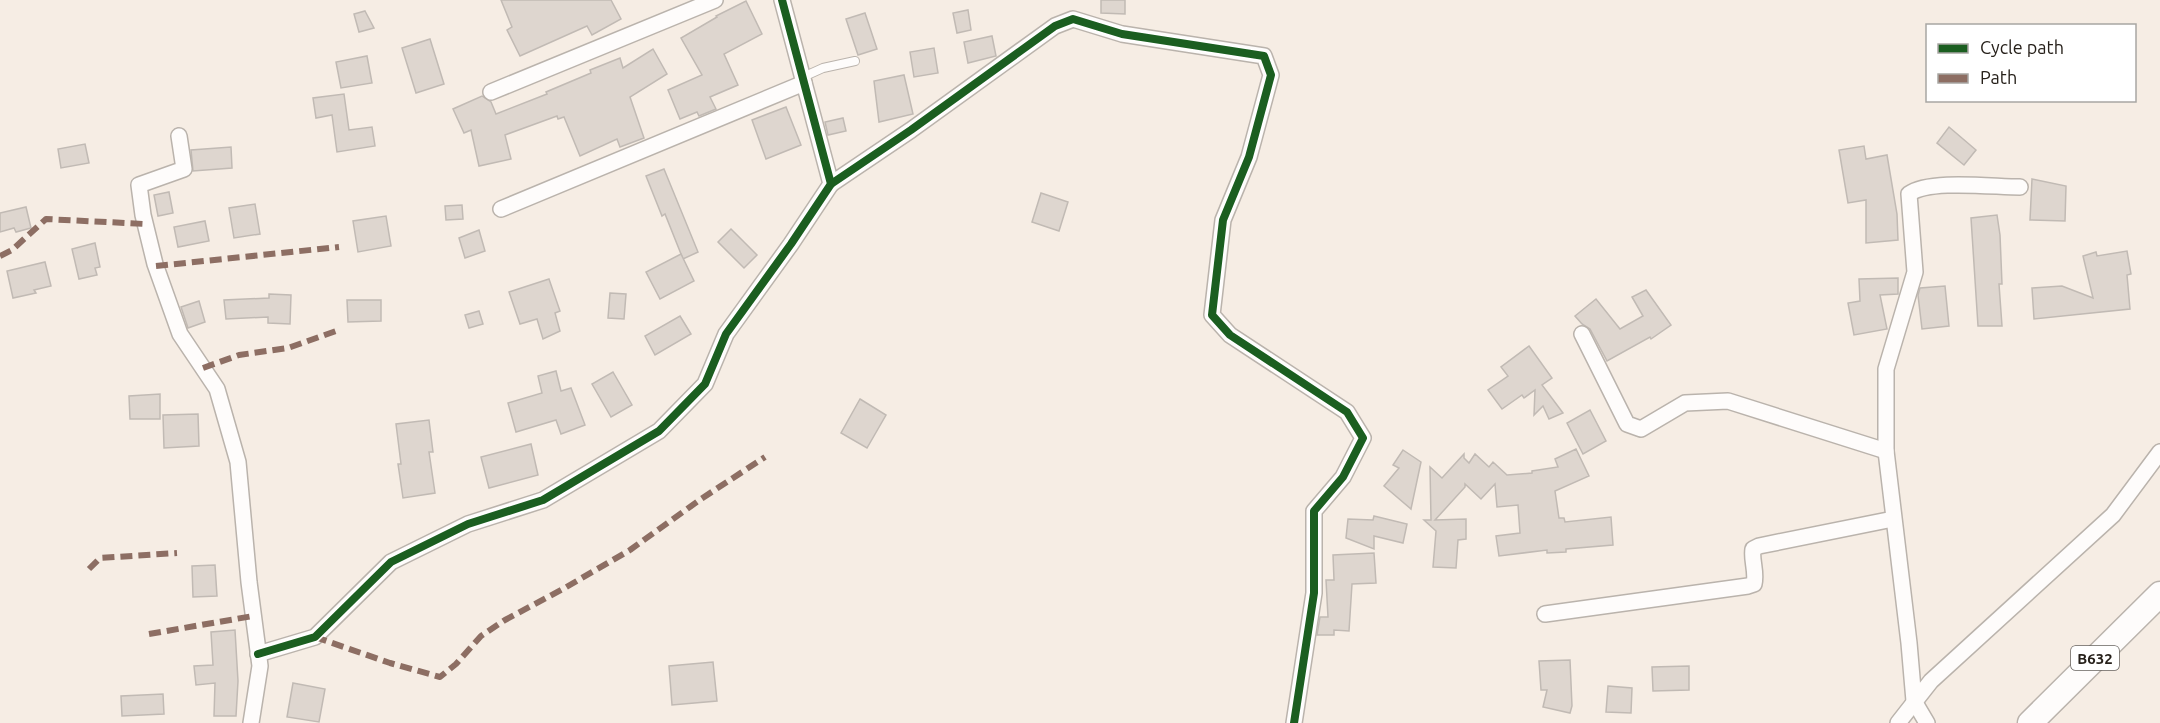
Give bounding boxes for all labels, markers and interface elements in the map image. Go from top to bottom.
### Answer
legend [1926,24,2136,102]
text: Cycle path [1980,37,2064,57]
text: Path [1980,67,2017,87]
road number: B632 [2071,646,2119,670]

